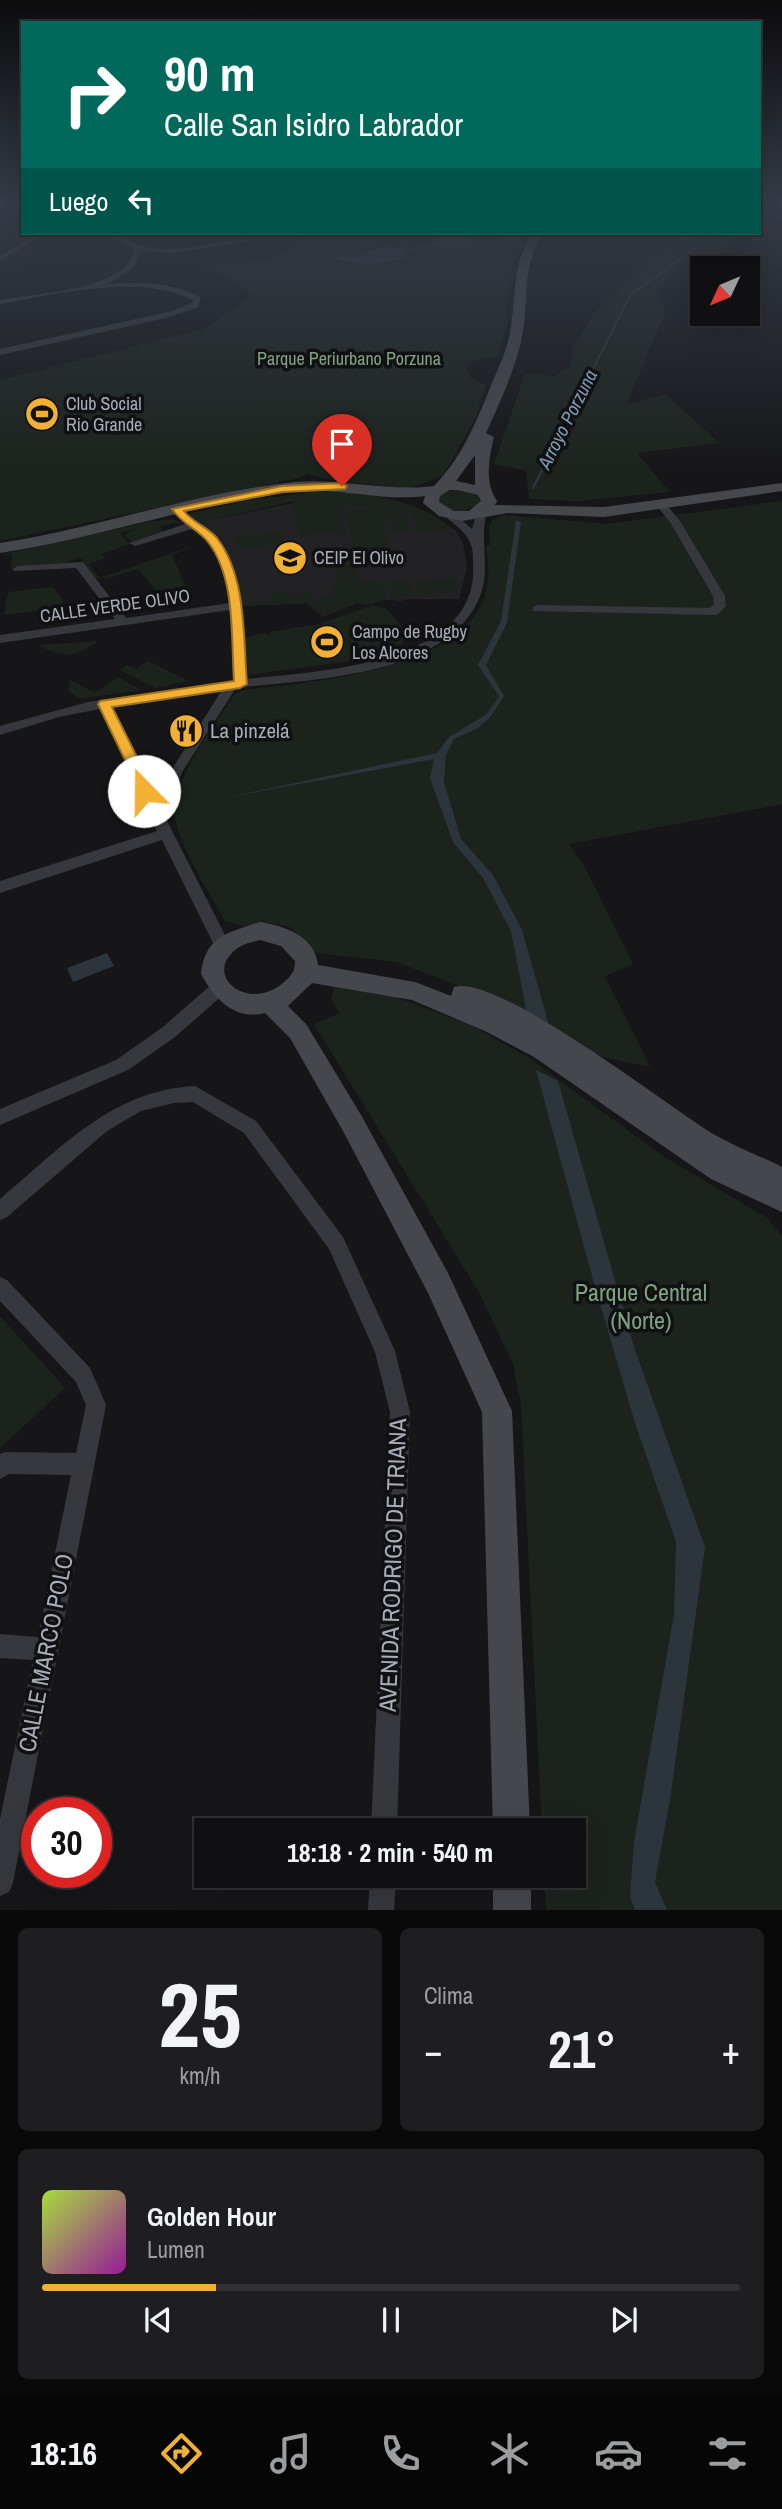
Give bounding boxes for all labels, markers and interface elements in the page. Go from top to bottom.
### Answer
text: 90 m [164,40,256,106]
icon: right [49,49,140,140]
text: Calle San Isidro Labrador [164,103,463,146]
icon: left [122,182,160,220]
text: Luego [49,184,108,219]
north arrow [690,256,760,326]
map controls [690,256,760,326]
park label: Parque Periurbano Porzuna [257,346,441,371]
water label: Arroyo Porzuna [530,365,603,474]
place label: Club Social Rio Grande [66,391,142,437]
sports icon: Club Social Rio Grande [23,395,61,433]
pin [312,414,372,486]
icon: arrive [323,425,361,463]
school or university icon: CEIP El Olivo [271,539,309,577]
place label: CEIP El Olivo [314,545,404,570]
street label: CALLE VERDE OLIVO [38,583,191,628]
place label: Campo de Rugby Los Alcores [352,619,467,665]
sports icon: Campo de Rugby Los Alcores [308,623,346,661]
restaurant icon: La pinzelá [167,712,205,750]
place label: La pinzelá [210,716,290,745]
position arrow [107,754,181,828]
park label: Parque Central (Norte) [575,1276,707,1336]
street label: AVENIDA RODRIGO DE TRIANA [371,1417,413,1713]
street label: CALLE MARCO POLO [10,1551,80,1755]
speed limit sign: 30 [21,1797,112,1888]
text: 18:18 · 2 min · 540 m [287,1835,493,1870]
text: 25 [159,1953,242,2075]
text: Clima [424,1980,473,2011]
text: 21° [548,2014,616,2084]
text: − [424,2025,442,2076]
text: + [722,2025,740,2076]
text: km/h [180,2060,220,2091]
text: Golden Hour [147,2199,276,2234]
text: Lumen [147,2234,205,2265]
icon: previous [139,2301,177,2339]
icon: pause [372,2301,410,2339]
icon: next [605,2301,643,2339]
icon: directions [157,2429,206,2478]
icon: music [266,2429,315,2478]
icon: phone [376,2429,425,2478]
icon: climate [485,2429,534,2478]
icon: car [594,2429,643,2478]
icon: filters [703,2429,752,2478]
text: 18:16 [30,2432,97,2475]

